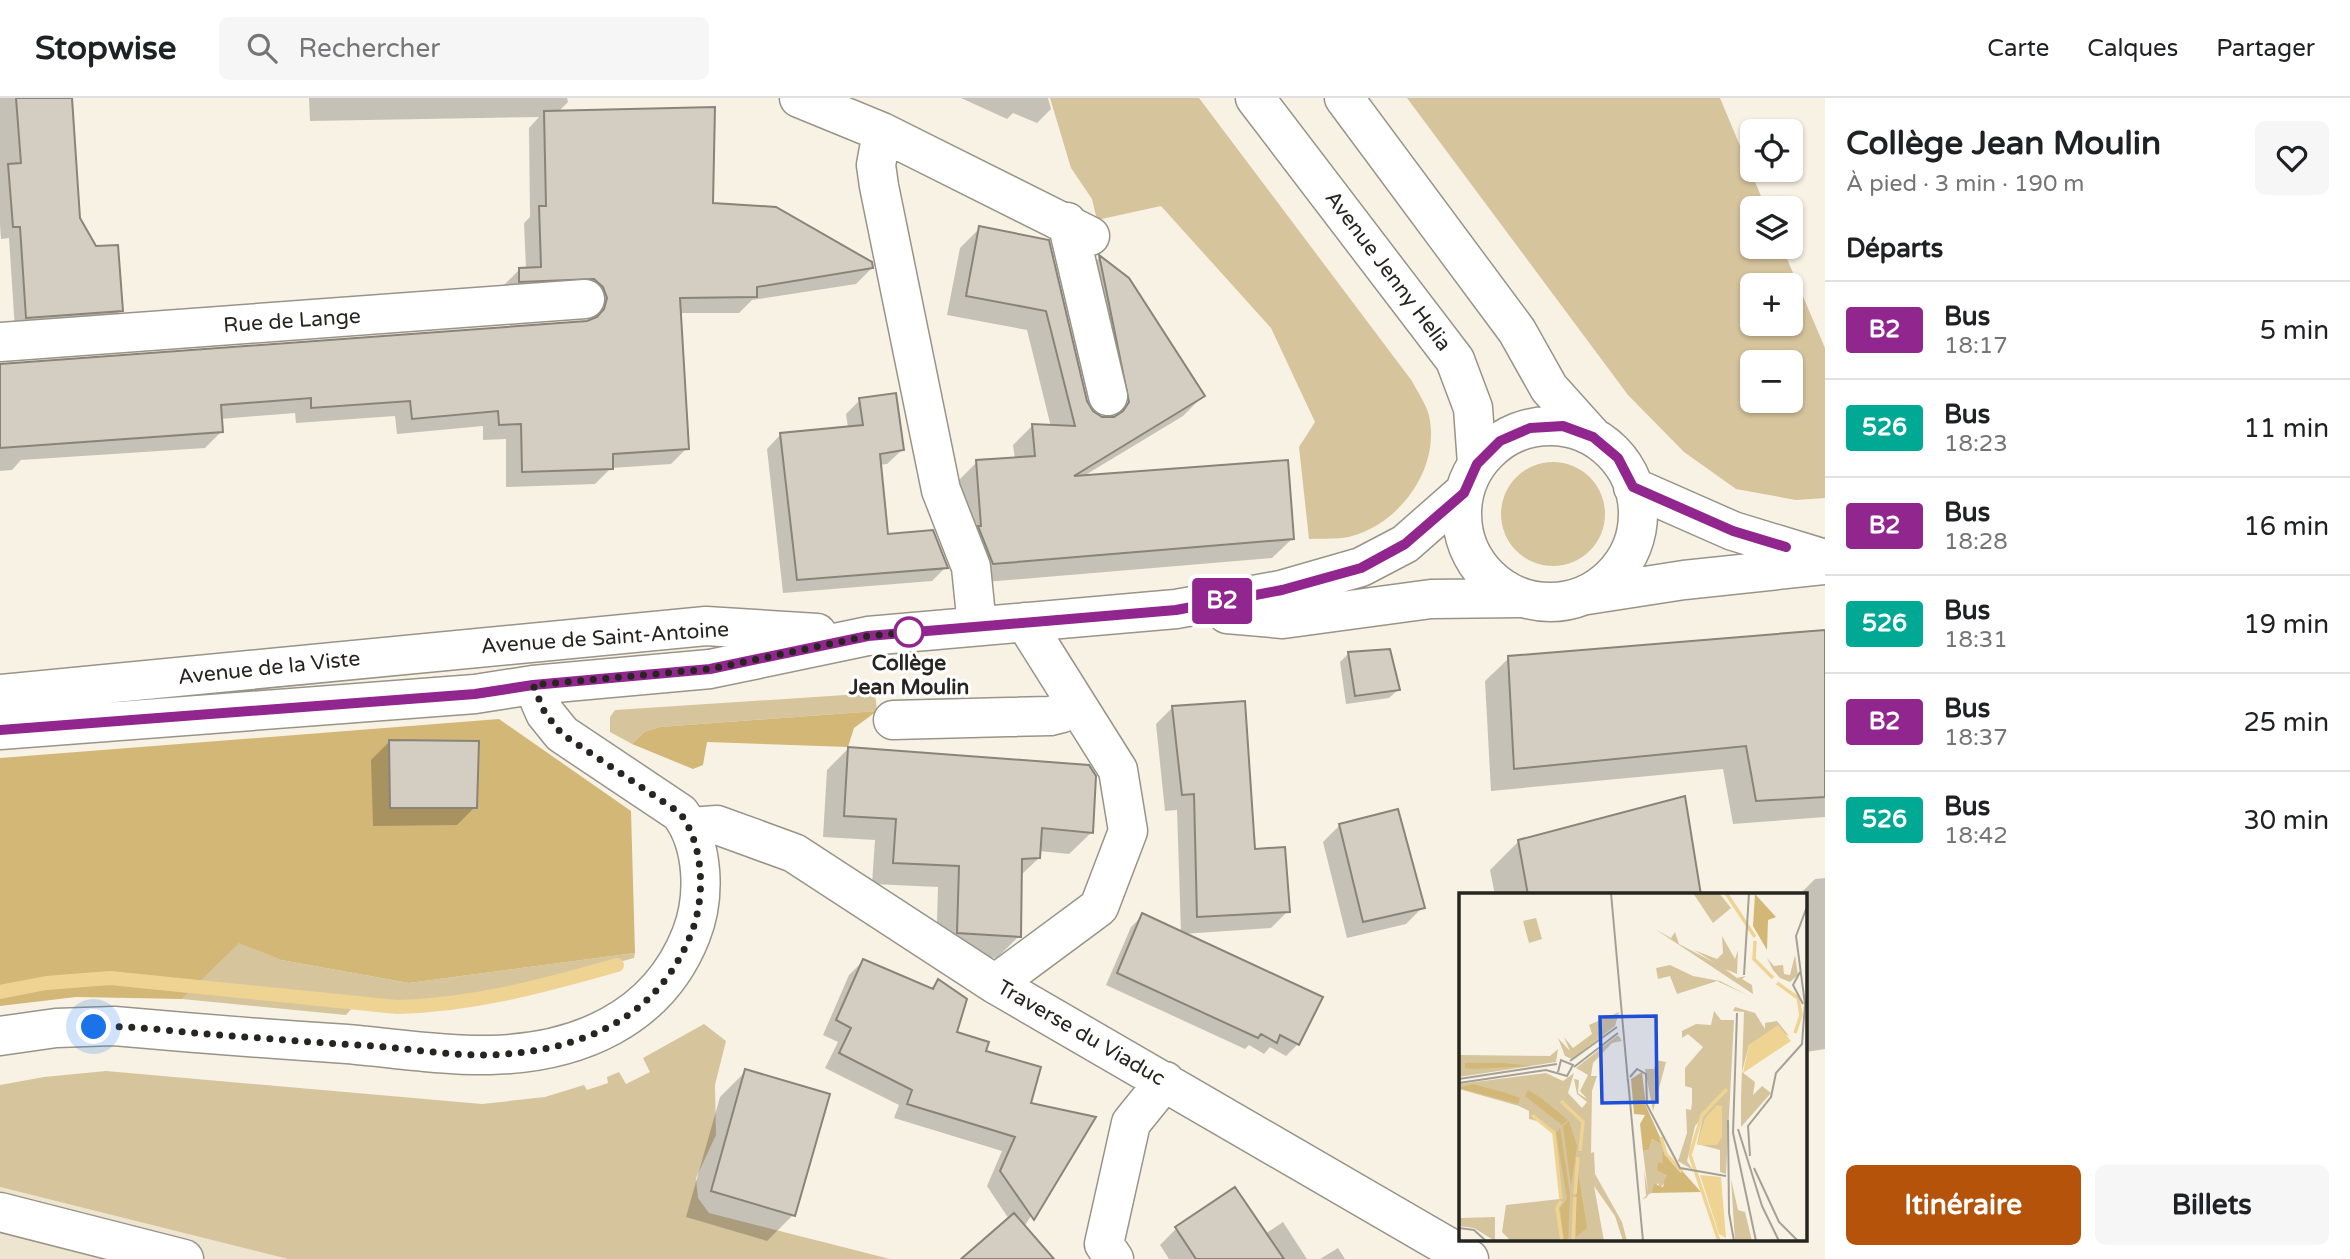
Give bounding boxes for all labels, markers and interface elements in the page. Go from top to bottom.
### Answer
search box [219,17,709,80]
text: Stopwise [35,29,177,68]
icon: search [243,29,281,67]
text: Rechercher [299,33,440,64]
text: Carte [1987,34,2049,63]
text: Calques [2087,34,2178,63]
text: Partager [2216,34,2315,63]
map controls [1740,119,1803,413]
button: locate [1740,119,1803,182]
button: heart [2255,121,2329,195]
text: Collège Jean Moulin [1846,124,2161,163]
text: À pied · 3 min · 190 m [1846,170,2085,198]
street label: Avenue Jenny Helia [1320,186,1456,356]
button: layers [1740,196,1803,259]
text: Départs [1846,233,1943,264]
button: + [1740,273,1803,336]
text: Bus [1944,301,1990,332]
street label: Rue de Lange [223,304,362,338]
text: B2 [1869,315,1900,344]
text: 5 min [2260,315,2329,346]
text: 18:17 [1944,332,2008,360]
button: − [1740,350,1803,413]
text: Bus [1944,399,1990,430]
text: 526 [1862,413,1907,442]
text: 11 min [2243,413,2329,444]
text: 18:23 [1944,430,2008,458]
text: Bus [1944,497,1990,528]
text: B2 [1869,511,1900,540]
text: 16 min [2243,511,2329,542]
text: 18:28 [1944,528,2008,556]
line badge: B2 [1190,578,1254,624]
text: B2 [1206,586,1238,615]
text: Bus [1944,595,1990,626]
text: 526 [1862,609,1907,638]
text: 19 min [2243,609,2329,640]
street label: Avenue de Saint-Antoine [480,617,730,659]
marker: Collège Jean Moulin [894,617,924,647]
text: 18:31 [1944,626,2008,654]
street label: Avenue de la Viste [177,646,361,690]
place label: Collège Jean Moulin [848,651,969,700]
text: Bus [1944,693,1990,724]
text: B2 [1869,707,1900,736]
text: 25 min [2243,707,2329,738]
text: 18:37 [1944,724,2008,752]
text: Bus [1944,791,1990,822]
text: 526 [1862,805,1907,834]
text: 30 min [2243,805,2329,836]
text: 18:42 [1944,822,2008,850]
inset map [1459,893,1808,1242]
street label: Traverse du Viaduc [993,975,1169,1091]
your location [76,1009,111,1044]
button: Itinéraire [1846,1165,2081,1245]
button: Billets [2095,1165,2329,1245]

